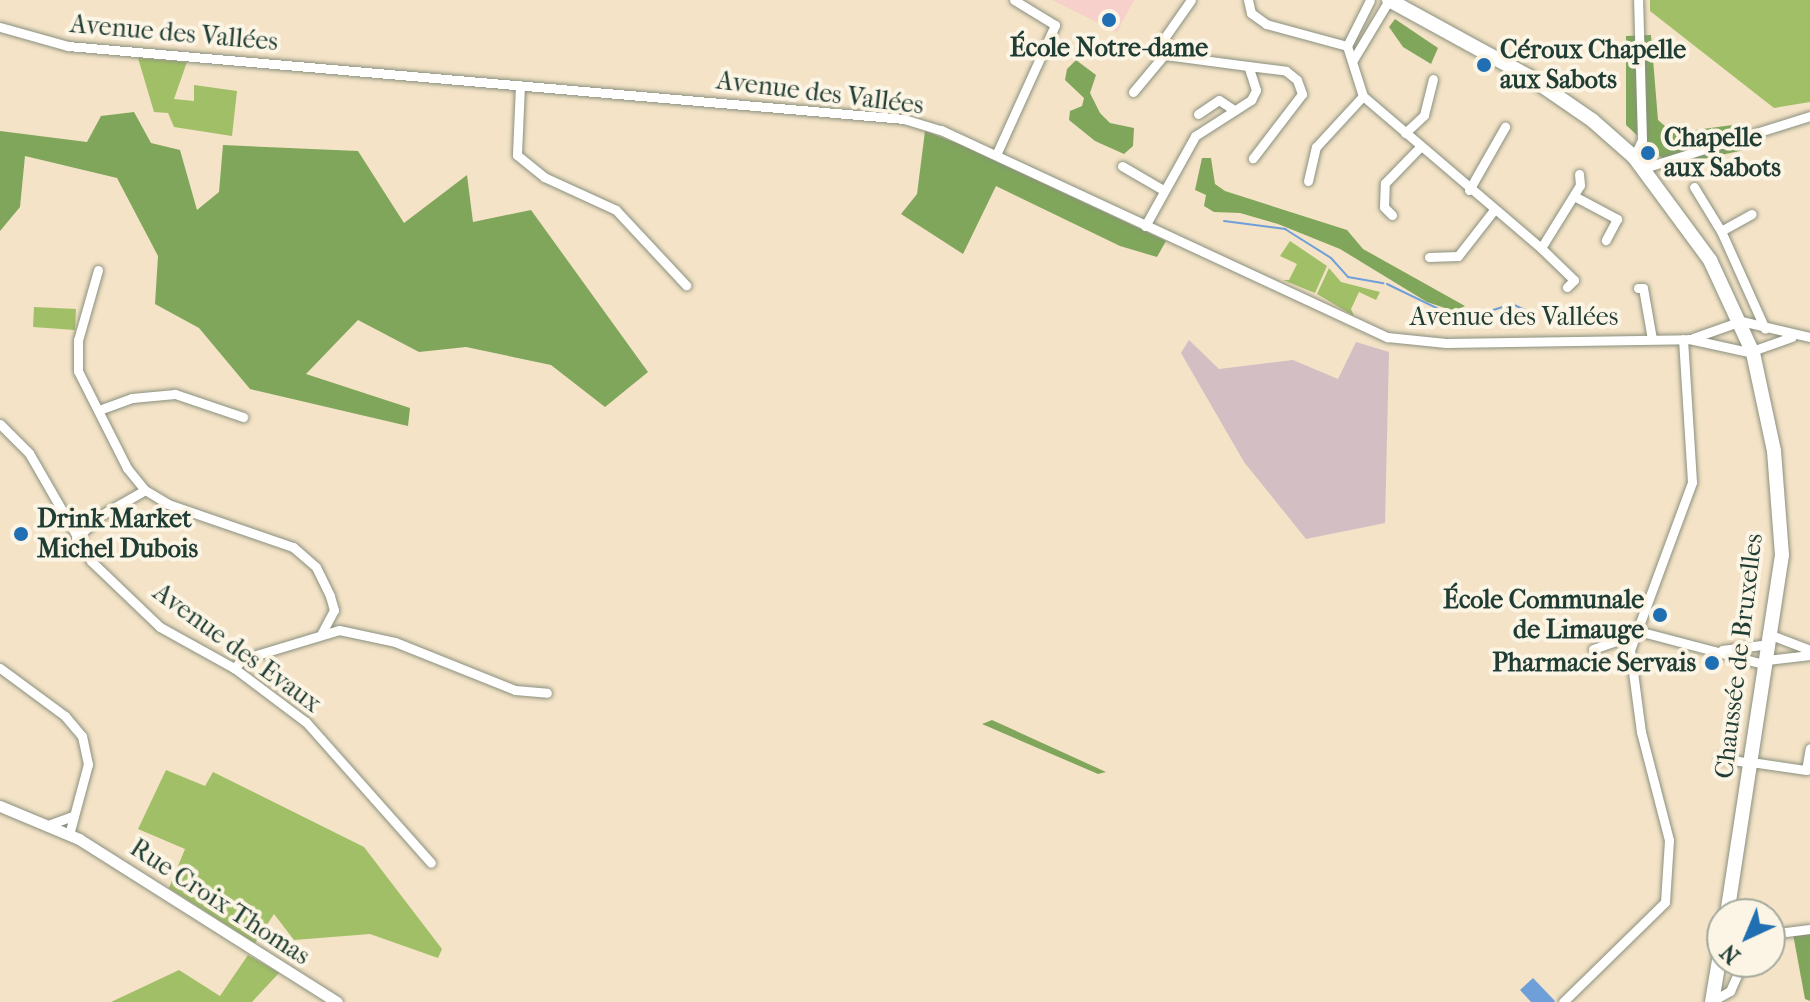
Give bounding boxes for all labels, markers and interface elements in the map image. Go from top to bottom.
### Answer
street label: Avenue des Vallées [69,8,279,58]
marker: École Notre-dame [1100,11,1118,29]
place label: École Notre-dame [1010,32,1208,64]
place label: Céroux Chapelle aux Sabots [1500,34,1686,96]
marker: Céroux Chapelle aux Sabots [1475,56,1493,74]
street label: Avenue des Vallées [715,65,925,121]
place label: Chapelle aux Sabots [1664,122,1781,184]
marker: Chapelle aux Sabots [1639,144,1657,162]
street label: Avenue des Vallées [1410,301,1618,333]
place label: Drink Market Michel Dubois [37,503,198,564]
marker: Drink Market Michel Dubois [12,525,30,543]
street label: Chaussée de Bruxelles [1708,532,1770,780]
street label: Avenue des Evaux [147,577,327,719]
place label: École Communale de Limauge [1443,584,1644,646]
marker: École Communale de Limauge [1651,606,1669,624]
place label: Pharmacie Servais [1492,647,1696,679]
marker: Pharmacie Servais [1703,654,1721,672]
street label: Rue Croix Thomas [124,832,316,972]
north arrow [1706,898,1786,978]
text: N [1716,939,1746,969]

